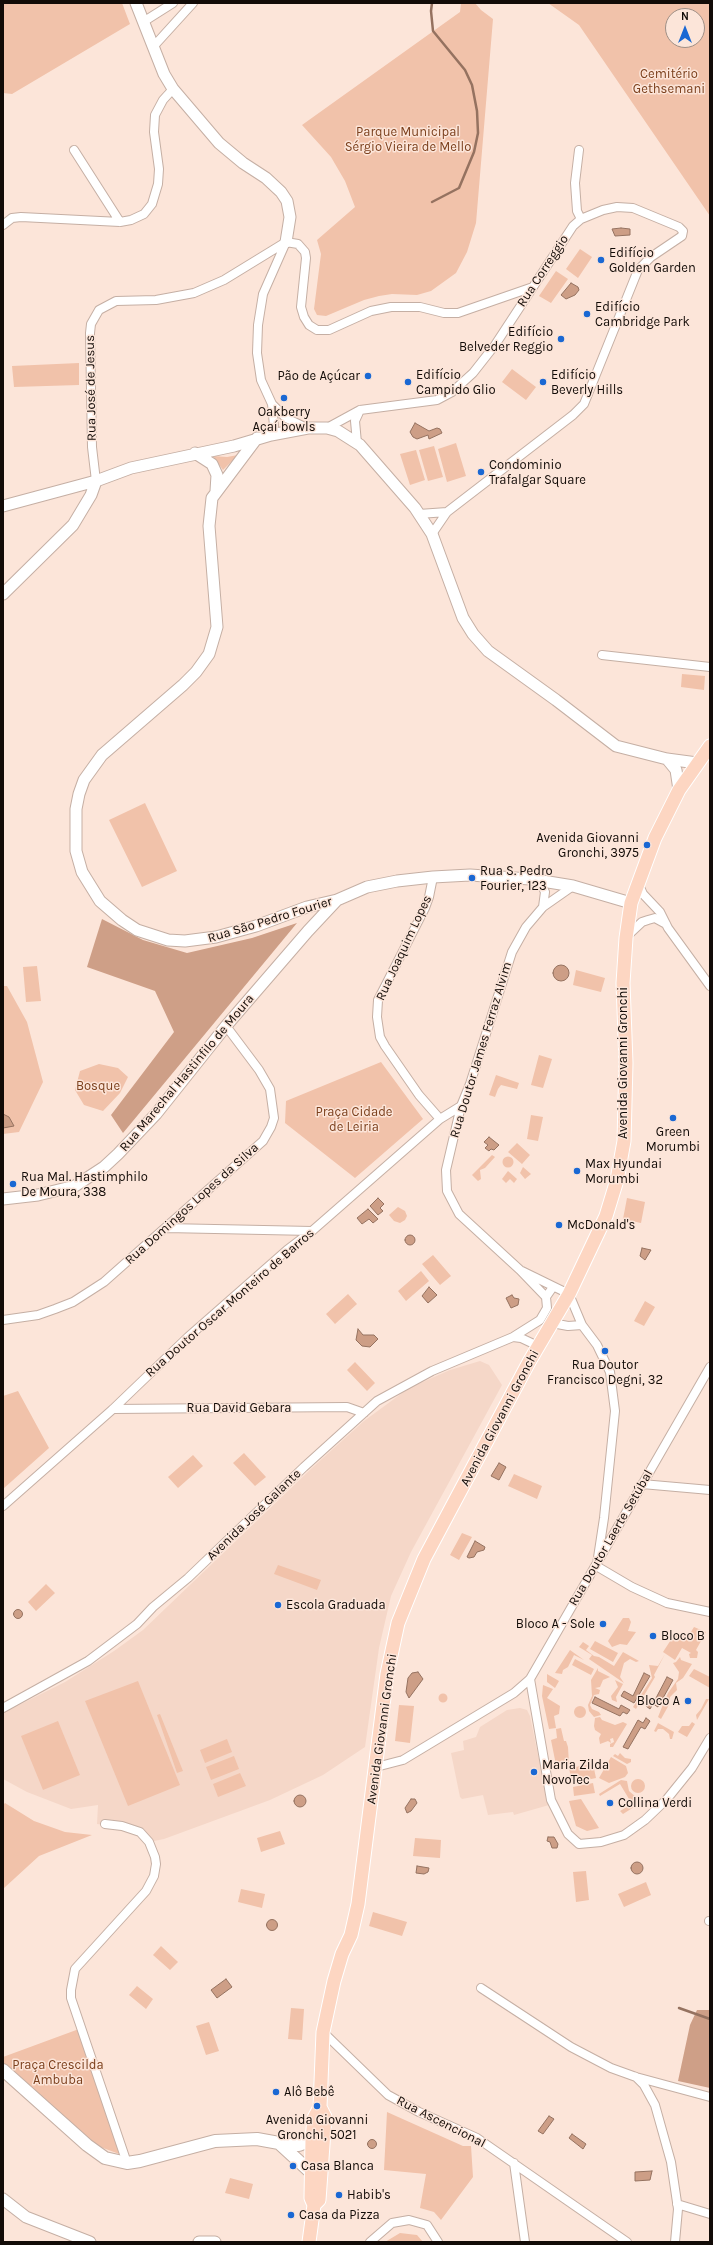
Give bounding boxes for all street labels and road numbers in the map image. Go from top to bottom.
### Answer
street label: Rua Correggio [514,232,572,310]
street label: Rua José de Jesus [82,335,100,441]
street label: Rua Joaquim Lopes [373,893,435,1003]
street label: Rua São Pedro Fourier [206,894,334,946]
street label: Rua Doutor James Ferraz Alvim [447,960,515,1140]
street label: Avenida Giovanni Gronchi [615,987,631,1139]
street label: Rua Marechal Hastinfilo de Moura [116,991,258,1155]
street label: Rua Domingos Lopes da Silva [122,1140,262,1268]
street label: Rua Doutor Oscar Monteiro de Barros [142,1225,318,1381]
street label: Avenida Giovanni Gronchi [457,1347,543,1489]
street label: Rua David Gebara [187,1400,291,1416]
street label: Avenida José Galante [204,1466,304,1564]
street label: Rua Doutor Laerte Setúbal [566,1467,656,1609]
street label: Avenida Giovanni Gronchi [364,1653,400,1805]
street label: Rua Ascencional [394,2093,488,2151]

